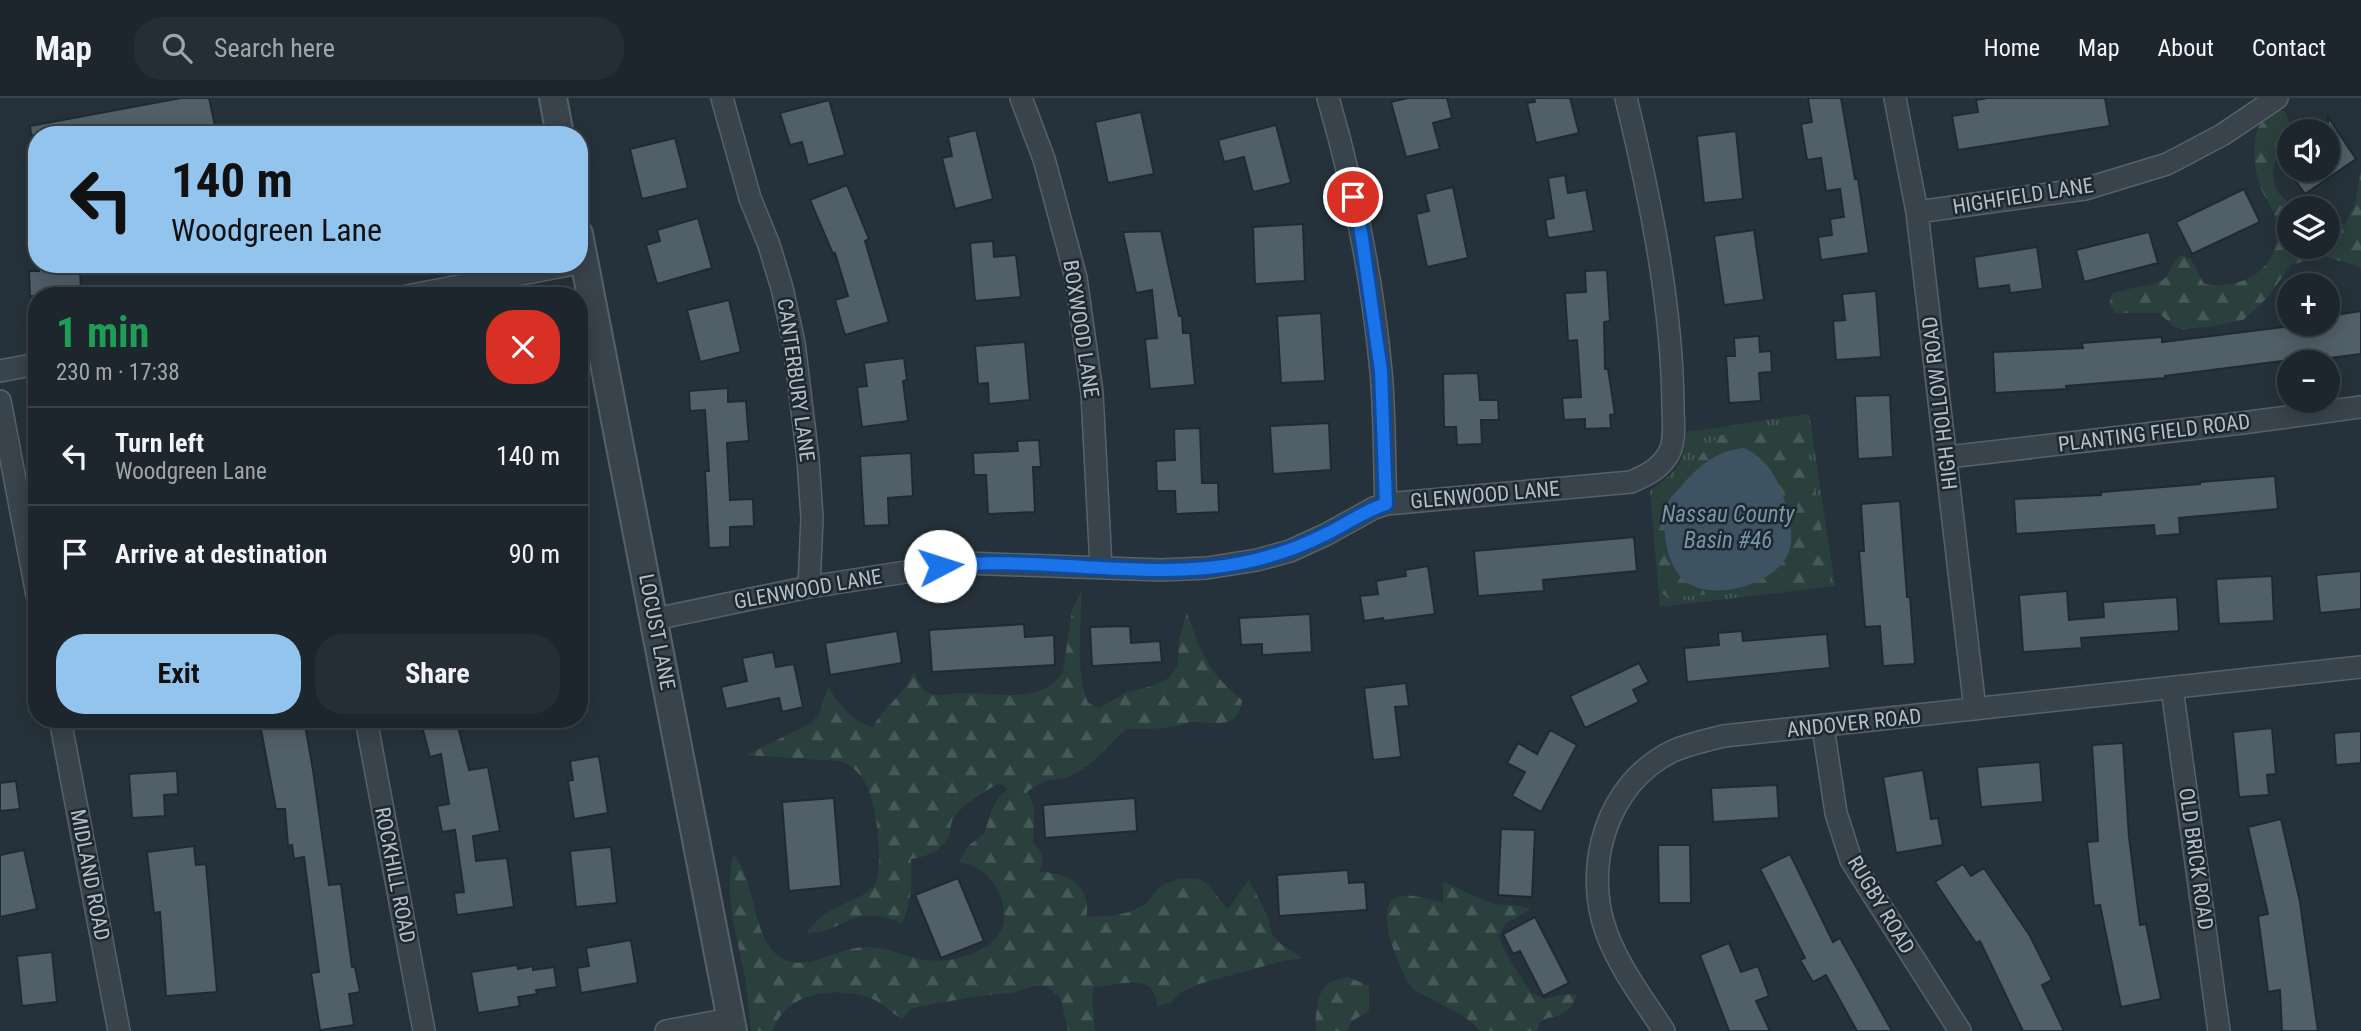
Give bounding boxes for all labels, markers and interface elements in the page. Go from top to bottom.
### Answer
search box [134,17,624,80]
text: Map [35,29,92,68]
icon: search [158,29,196,67]
text: Search here [214,33,335,63]
text: Home [1984,34,2040,62]
text: Map [2078,34,2120,62]
text: About [2158,34,2214,62]
text: Contact [2252,34,2326,62]
map controls [2277,119,2340,413]
button: sound [2277,119,2340,182]
text: 140 m [171,152,293,209]
icon: left [56,154,147,245]
pin [1323,167,1383,227]
street label: HIGHFIELD LANE [1951,173,2095,219]
icon: arrive [1334,178,1372,216]
button: layers [2277,196,2340,259]
text: Woodgreen Lane [171,211,382,249]
street label: BOXWOOD LANE [1058,258,1104,400]
button: + [2277,273,2340,336]
street label: CANTERBURY LANE [773,297,819,463]
text: 1 min [56,308,149,357]
button: close [486,310,560,384]
street label: HIGH HOLLOW ROAD [1917,315,1963,491]
button: − [2277,350,2340,413]
text: 230 m · 17:38 [56,359,180,386]
street label: PLANTING FIELD ROAD [2057,409,2251,457]
text: Turn left [115,428,204,458]
icon: left [56,437,94,475]
text: 140 m [496,441,560,471]
text: Woodgreen Lane [115,458,267,485]
street label: GLENWOOD LANE [1409,477,1561,513]
water label: Nassau County Basin #46 [1662,501,1795,554]
position arrow [903,529,977,603]
icon: arrive [56,535,94,573]
text: Arrive at destination [115,539,327,569]
text: 90 m [509,539,560,569]
street label: GLENWOOD LANE [732,564,884,614]
street label: LOCUST LANE [634,572,680,692]
button: Exit [56,634,301,714]
button: Share [315,634,560,714]
street label: ANDOVER ROAD [1785,704,1923,742]
street label: OLD BRICK ROAD [2174,786,2218,932]
street label: ROCKHILL ROAD [370,805,420,945]
street label: MIDLAND ROAD [66,807,114,943]
street label: RUGBY ROAD [1842,852,1920,958]

